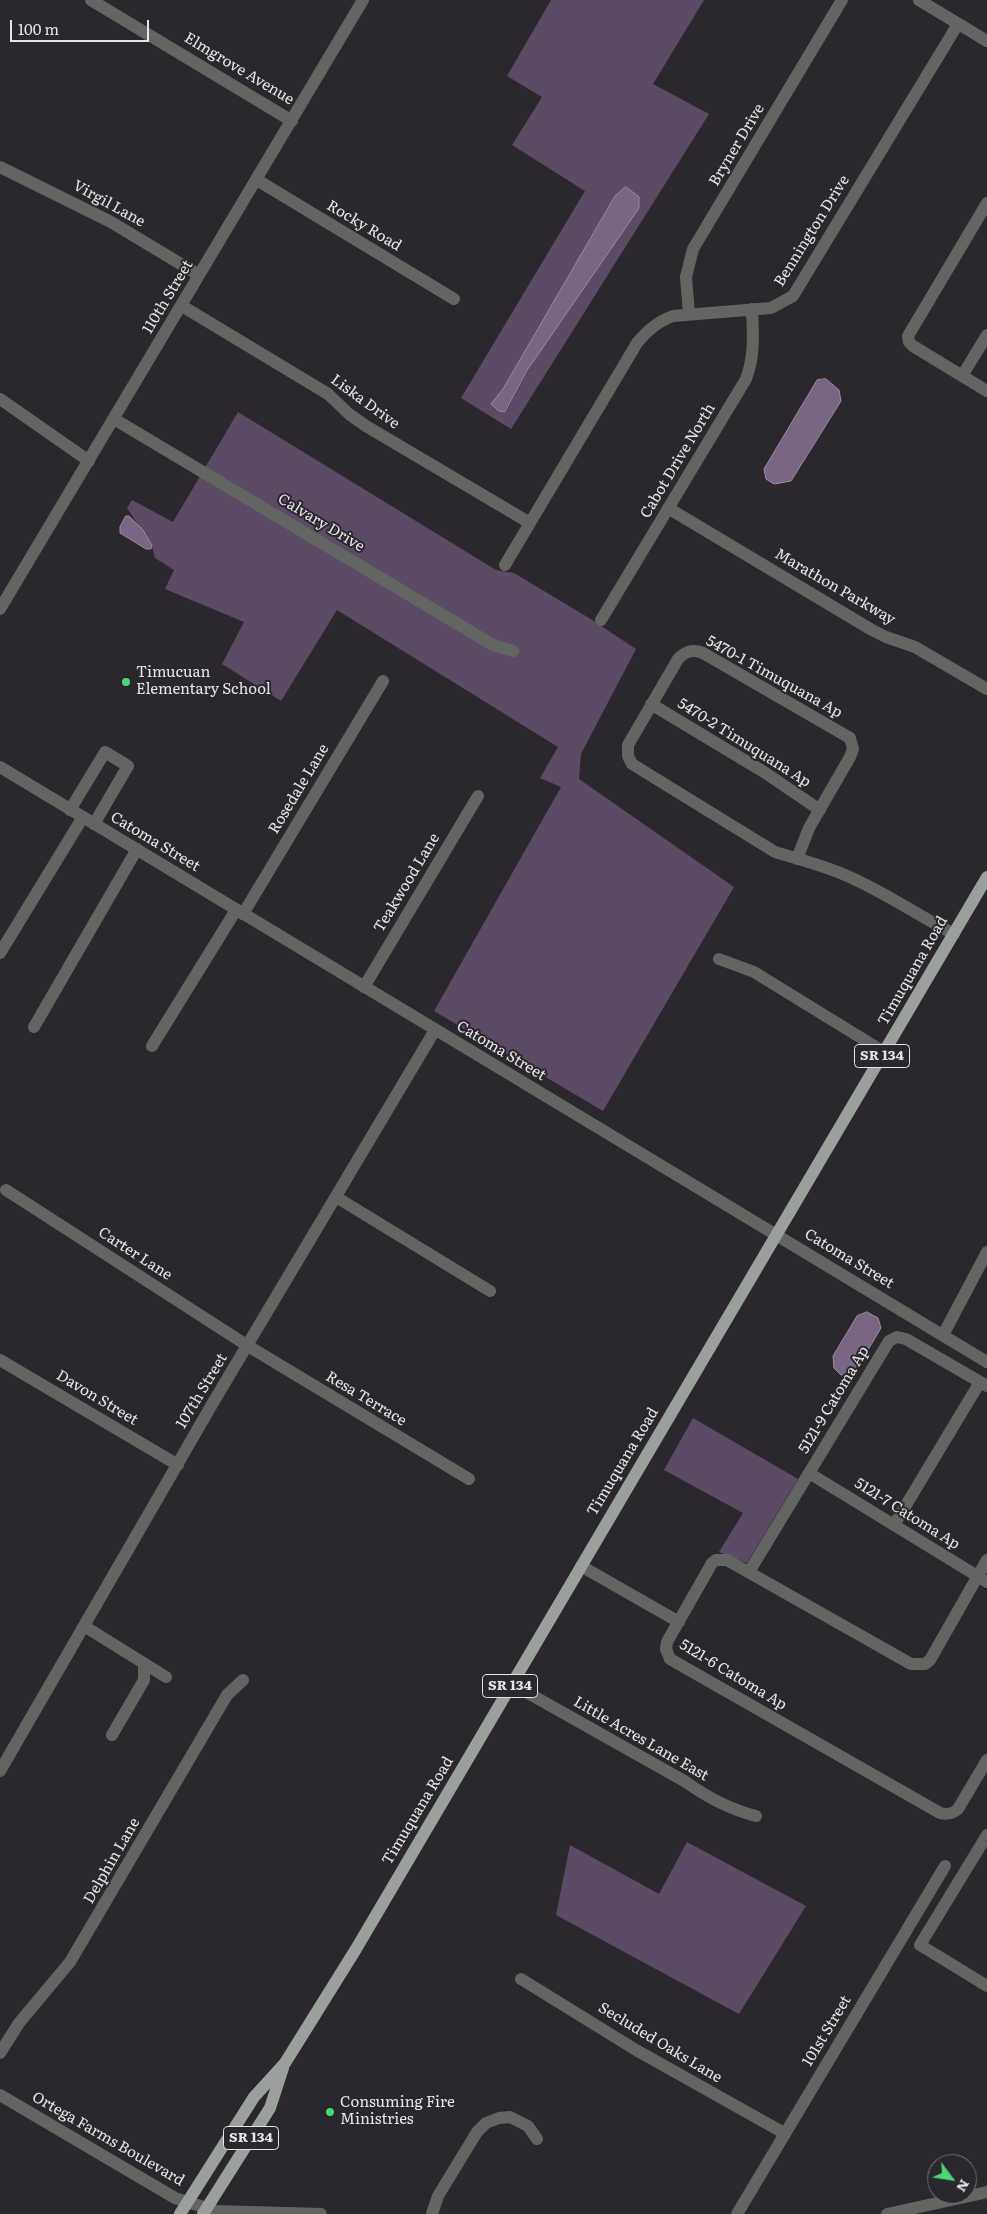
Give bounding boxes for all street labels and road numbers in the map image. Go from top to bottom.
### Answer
street label: Elmgrove Avenue [181,29,297,109]
street label: Bryner Drive [705,101,769,189]
street label: Bennington Drive [771,172,853,290]
street label: Virgil Lane [70,177,148,231]
street label: Rocky Road [323,197,405,255]
street label: 110th Street [139,257,197,337]
street label: Liska Drive [327,371,403,433]
street label: Cabot Drive North [637,400,719,522]
street label: Calvary Drive [275,490,367,556]
street label: Marathon Parkway [772,545,898,629]
street label: 5470-1 Timuquana Ap [703,632,845,722]
street label: 5470-2 Timuquana Ap [674,695,814,791]
street label: Rosedale Lane [265,741,333,837]
street label: Catoma Street [107,808,203,876]
street label: Teakwood Lane [370,830,444,936]
street label: Timuquana Road [874,913,952,1029]
street label: Catoma Street [453,1017,549,1085]
road number: SR 134 [854,1044,910,1068]
street label: Carter Lane [95,1224,175,1284]
street label: Catoma Street [801,1225,897,1293]
street label: 5121-9 Catoma Ap [795,1343,873,1457]
street label: 107th Street [173,1350,231,1432]
street label: Davon Street [53,1367,141,1429]
street label: Resa Terrace [322,1368,410,1430]
street label: Timuquana Road [584,1405,662,1519]
street label: 5121-7 Catoma Ap [851,1474,963,1554]
street label: 5121-6 Catoma Ap [676,1636,790,1714]
road number: SR 134 [482,1674,538,1698]
street label: Little Acres Lane East [570,1693,712,1785]
street label: Timuquana Road [379,1754,457,1868]
street label: Delphin Lane [80,1815,144,1907]
street label: 101st Street [799,1992,855,2070]
street label: Secluded Oaks Lane [595,1999,725,2087]
street label: Ortega Farms Boulevard [29,2088,187,2190]
road number: SR 134 [224,2126,278,2150]

